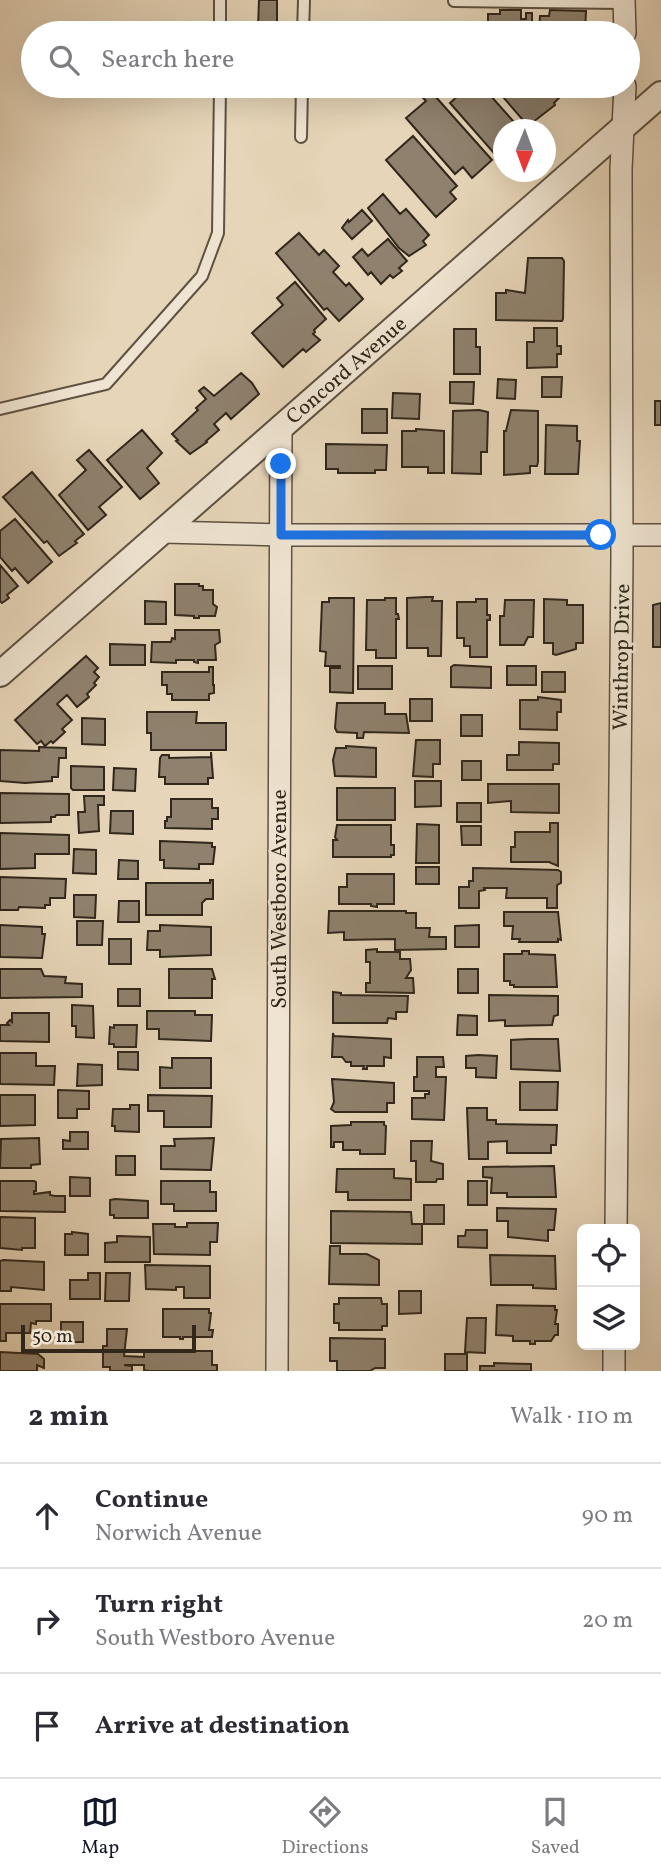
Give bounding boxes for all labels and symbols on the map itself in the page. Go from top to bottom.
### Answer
north arrow [493,119,556,182]
street label: Concord Avenue [280,310,414,432]
route end [265,448,296,479]
route start [585,519,616,550]
street label: Winthrop Drive [607,583,638,731]
street label: South Westboro Avenue [266,789,295,1009]
scale bar [21,1322,196,1354]

